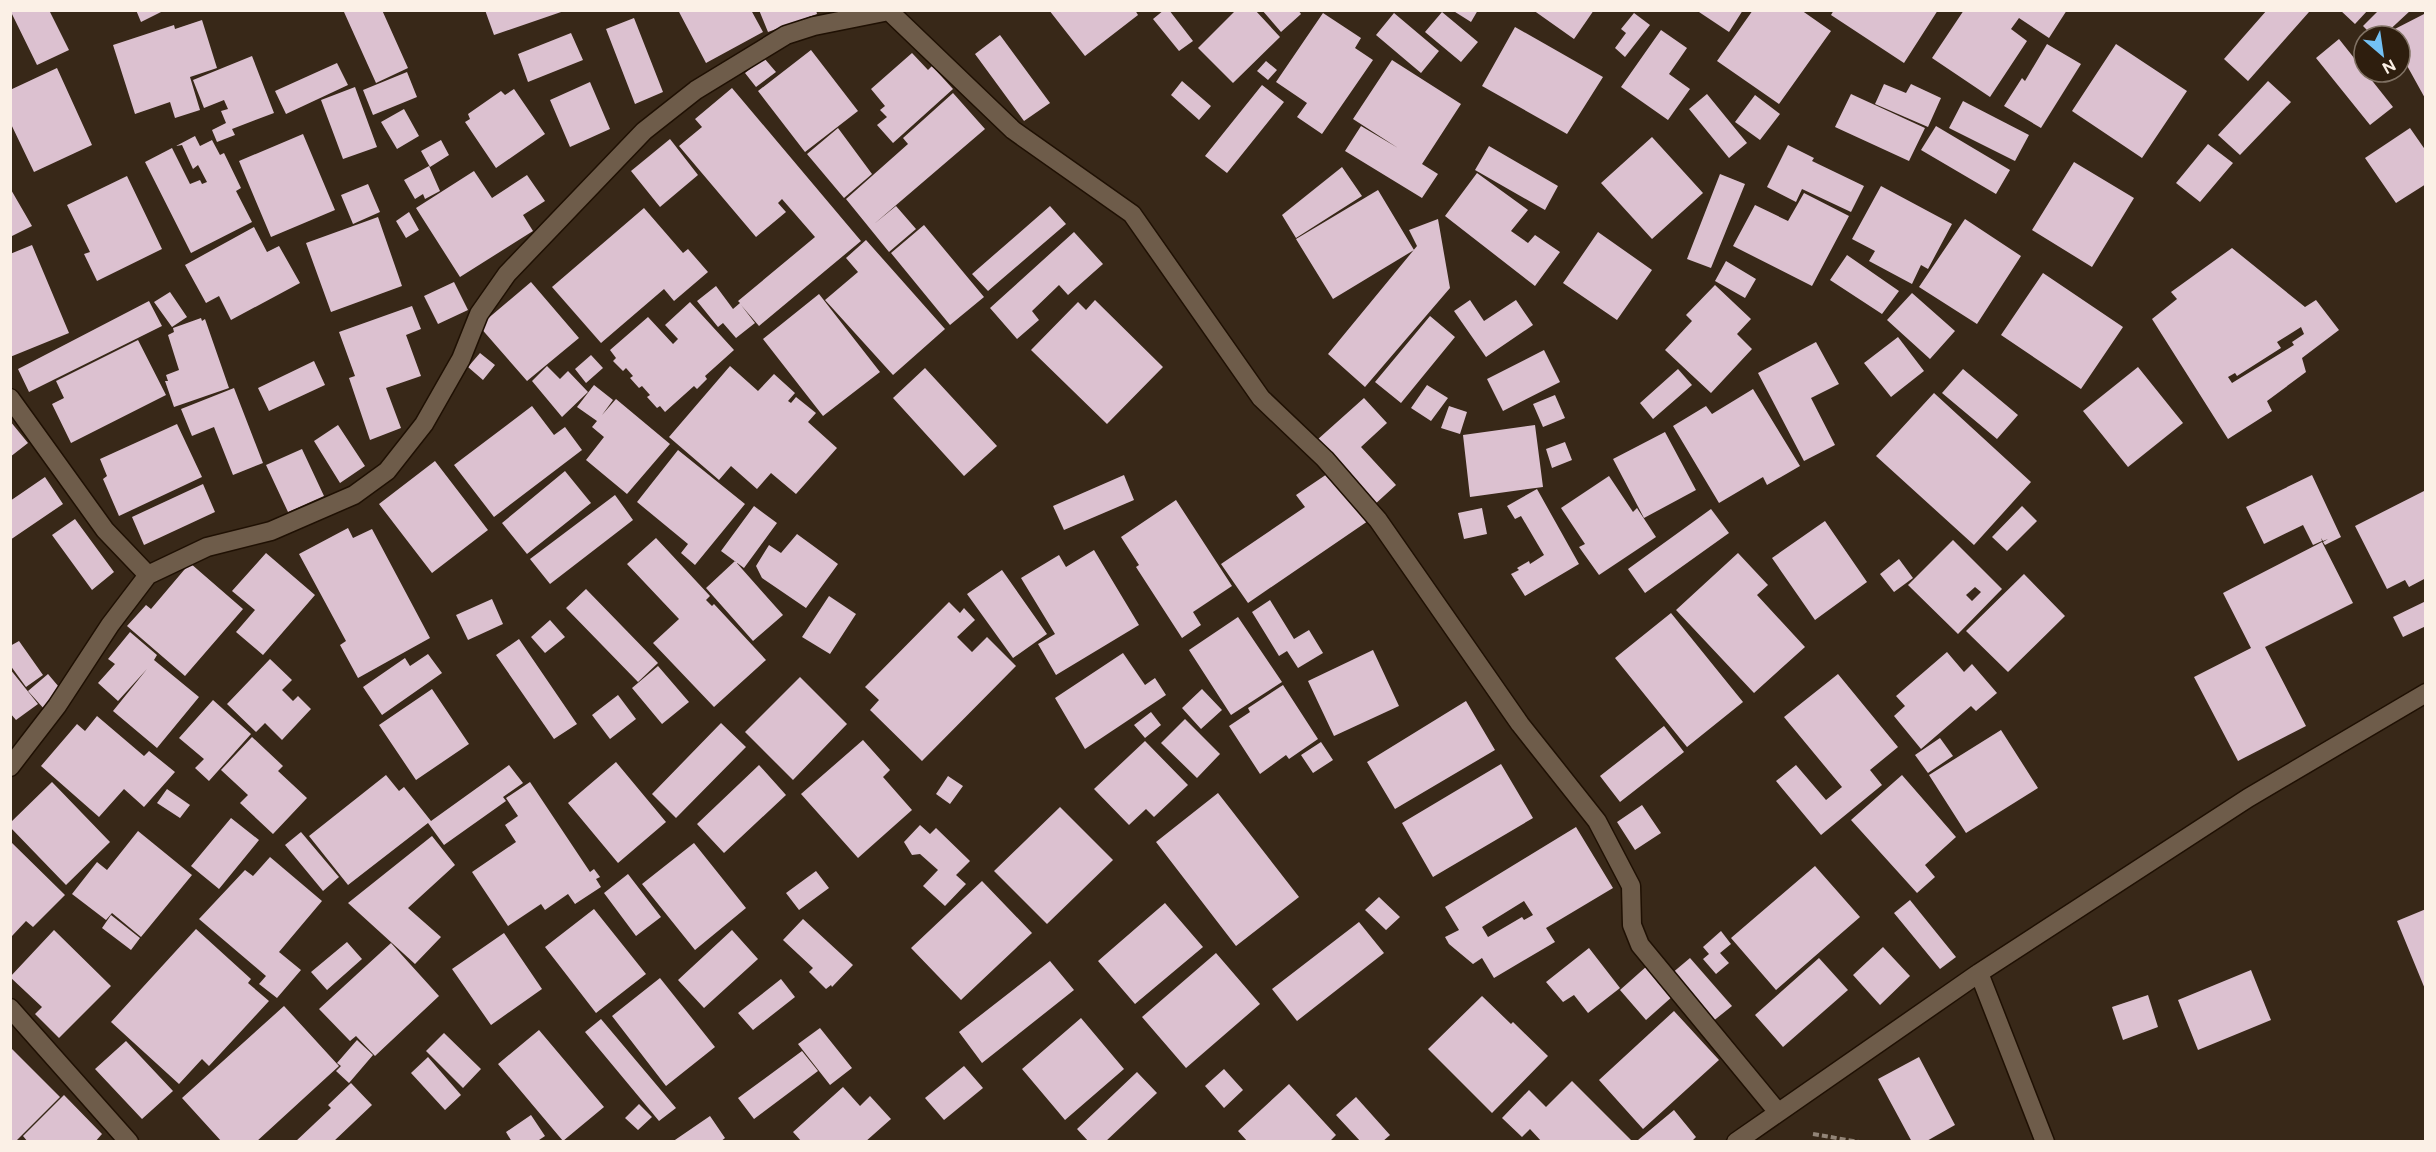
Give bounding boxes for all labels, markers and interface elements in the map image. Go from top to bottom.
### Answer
north arrow [2352,24,2412,84]
text: N [2379,55,2399,78]

